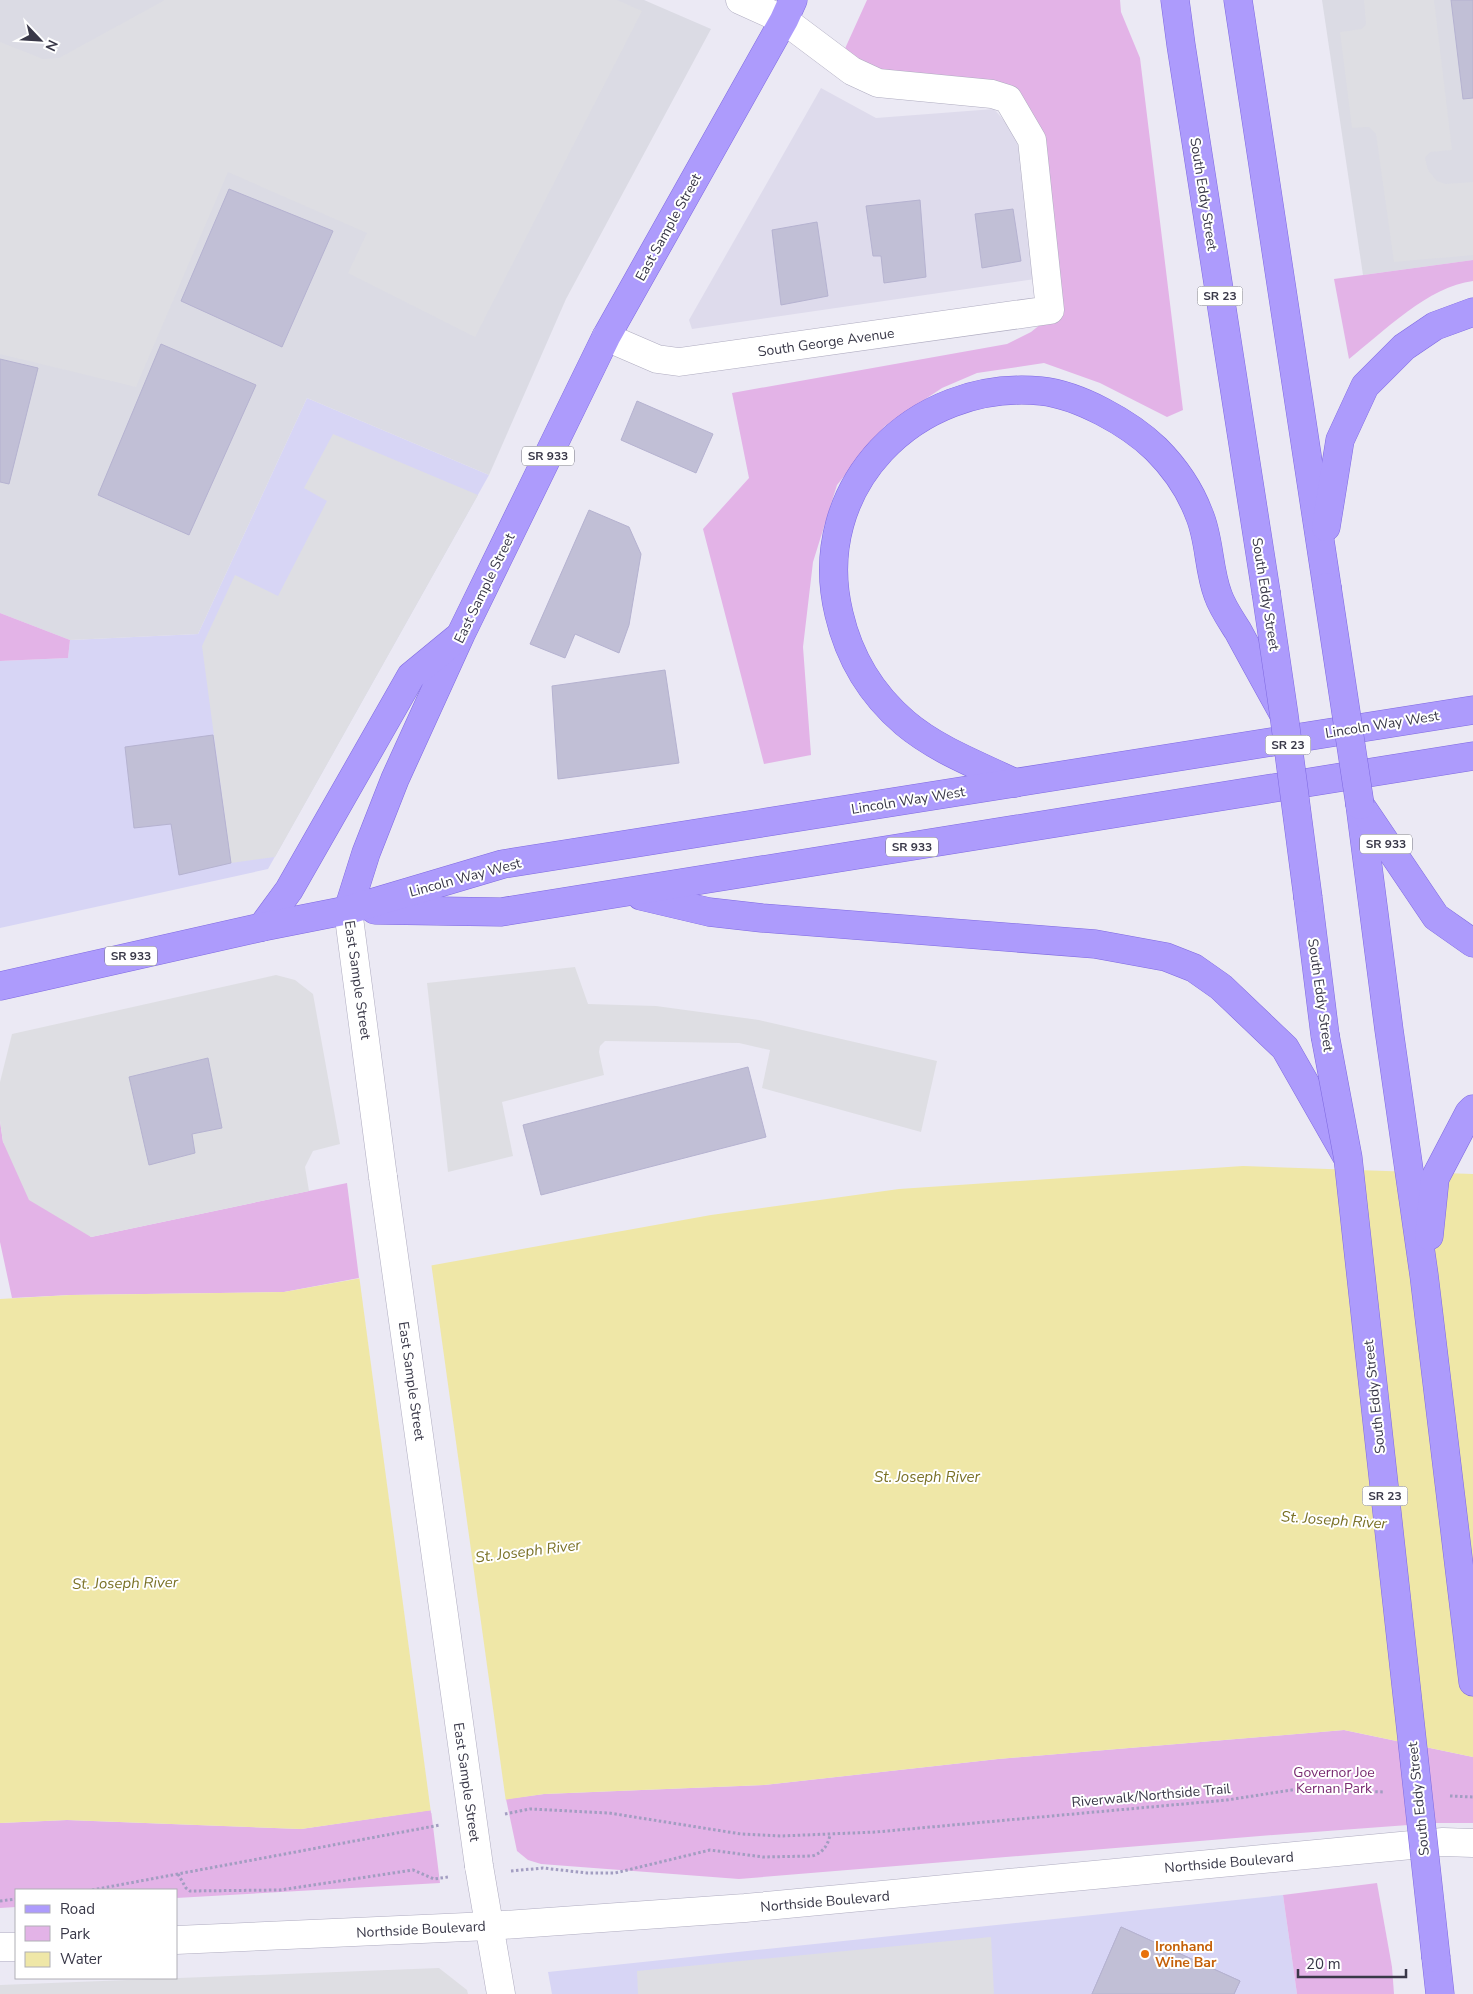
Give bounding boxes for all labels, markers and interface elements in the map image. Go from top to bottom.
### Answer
north arrow [15,15,65,65]
text: N [41,37,62,54]
street label: South Eddy Street [1185,136,1222,252]
street label: East Sample Street [631,170,706,284]
road number: SR 23 [1198,286,1242,306]
street label: South George Avenue [756,323,896,362]
road number: SR 933 [522,446,574,466]
street label: East Sample Street [450,530,519,646]
street label: South Eddy Street [1247,536,1284,652]
street label: Lincoln Way West [1324,706,1440,743]
road number: SR 23 [1266,736,1310,754]
street label: Lincoln Way West [850,782,966,819]
road number: SR 933 [1360,834,1412,854]
road number: SR 933 [886,838,938,856]
street label: Lincoln Way West [407,853,523,902]
street label: East Sample Street [340,919,375,1041]
street label: South Eddy Street [1303,937,1338,1053]
road number: SR 933 [105,946,157,966]
street label: East Sample Street [394,1320,429,1442]
street label: South Eddy Street [1359,1339,1390,1455]
water label: St. Joseph River [874,1467,981,1487]
road number: SR 23 [1362,1486,1408,1505]
water label: St. Joseph River [1280,1506,1388,1534]
water label: St. Joseph River [474,1535,582,1567]
water label: St. Joseph River [72,1572,179,1594]
street label: East Sample Street [449,1721,484,1843]
street label: South Eddy Street [1403,1741,1434,1857]
park label: Governor Joe Kernan Park [1293,1763,1375,1798]
street label: Riverwalk/Northside Trail [1071,1779,1232,1812]
street label: Northside Boulevard [1164,1847,1294,1878]
street label: Northside Boulevard [760,1886,890,1917]
legend [15,1889,178,1979]
text: Road [60,1899,95,1919]
street label: Northside Boulevard [356,1917,486,1942]
text: Park [60,1924,90,1944]
place label: Ironhand Wine Bar [1155,1937,1217,1972]
scale bar [1298,1946,1406,1978]
marker: Ironhand Wine Bar [1139,1948,1151,1960]
text: Water [60,1949,103,1969]
text: 20 m [1306,1954,1341,1974]

